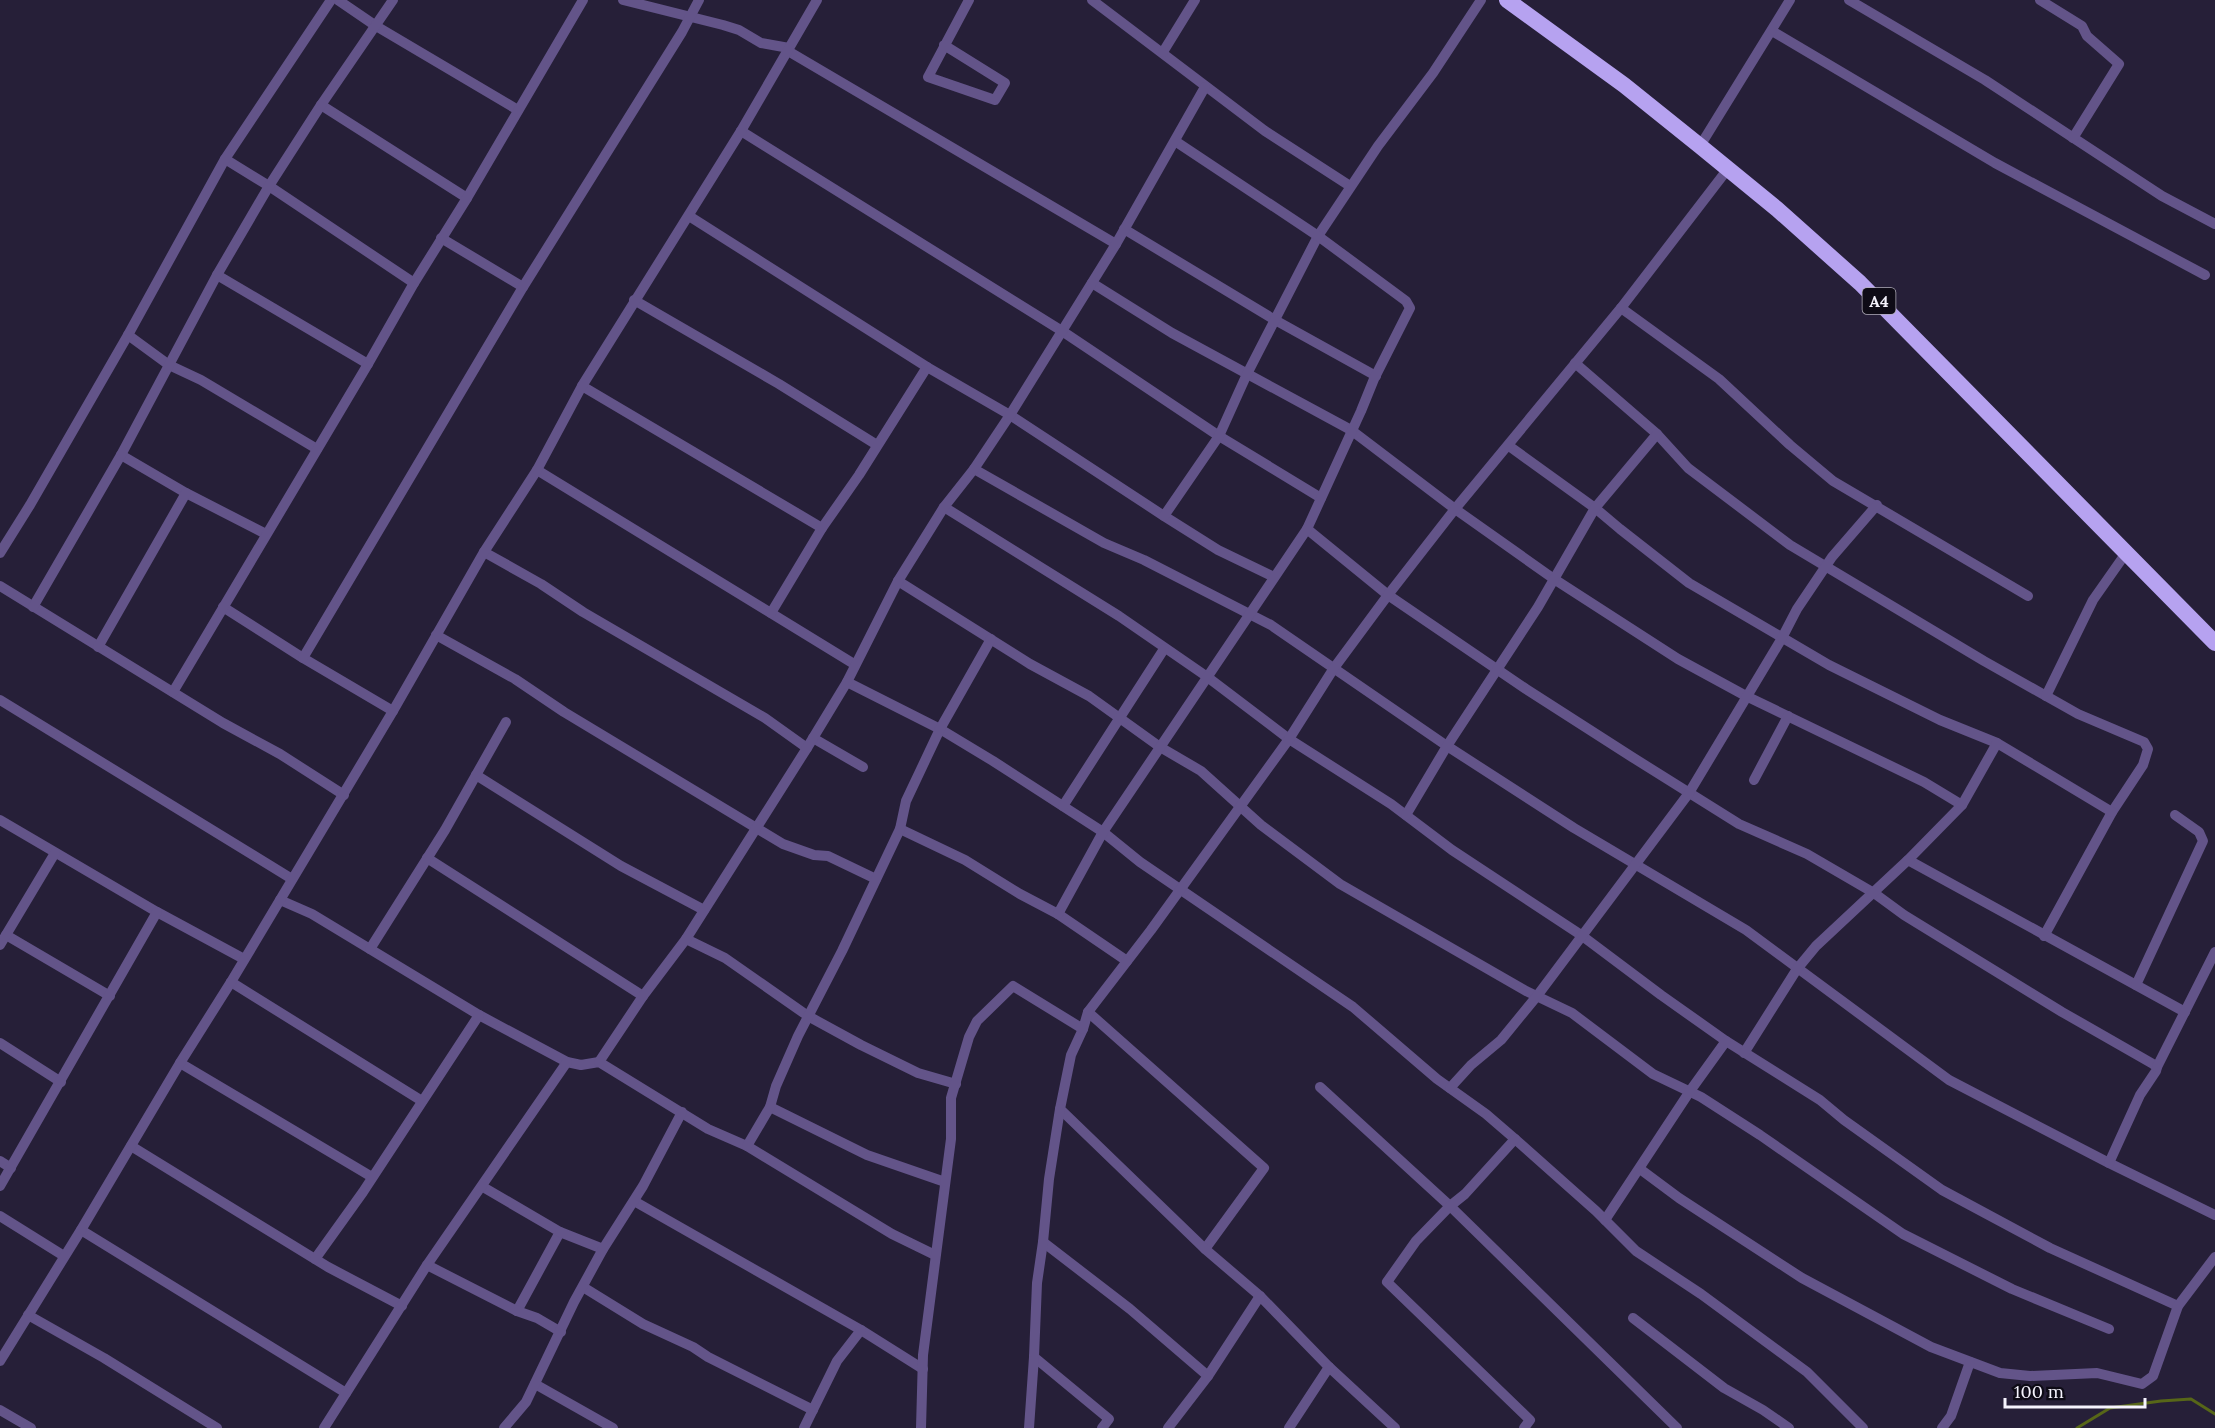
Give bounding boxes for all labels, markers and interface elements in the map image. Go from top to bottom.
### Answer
road number: A4 [1862,288,1896,314]
scale bar [2005,1371,2144,1409]
text: 100 m [2014,1380,2064,1403]

